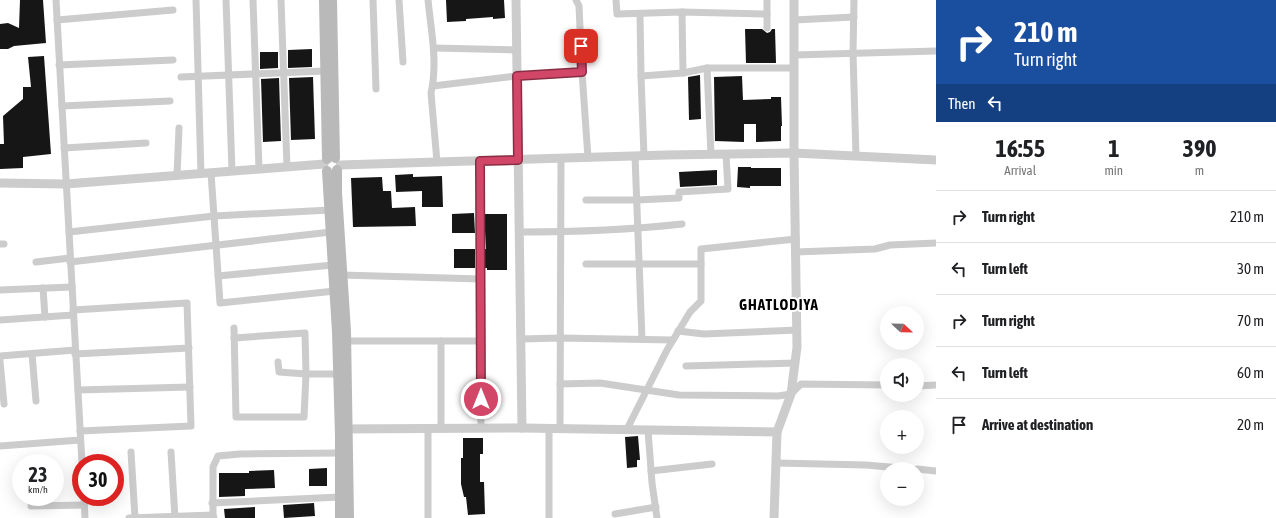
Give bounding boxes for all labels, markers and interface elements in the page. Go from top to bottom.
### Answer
icon: right [948,16,1000,68]
text: 210 m [1014,16,1077,48]
pin [564,29,598,63]
icon: arrive [570,35,592,57]
text: Turn right [1014,49,1077,70]
icon: left [984,92,1006,114]
text: Then [948,95,976,112]
text: 16:55 [996,135,1045,162]
text: 1 [1108,135,1119,162]
text: 390 [1183,135,1216,162]
text: Arrival [1004,163,1036,178]
text: min [1104,163,1123,178]
text: m [1195,163,1204,178]
icon: right [948,206,970,228]
text: Turn right [982,208,1035,225]
text: 210 m [1230,208,1264,225]
icon: left [948,258,970,280]
text: Turn left [982,260,1028,277]
text: 30 m [1237,260,1264,277]
district label: GHATLODIYA [739,296,819,313]
north arrow [880,306,924,350]
map controls [880,306,924,506]
icon: right [948,310,970,332]
text: Turn right [982,312,1035,329]
text: 70 m [1237,312,1264,329]
button: sound [880,358,924,402]
icon: left [948,362,970,384]
text: Turn left [982,364,1028,381]
text: 60 m [1237,364,1264,381]
position arrow [460,378,502,420]
button: + [880,410,924,454]
icon: arrive [948,414,970,436]
text: Arrive at destination [982,416,1093,433]
text: 20 m [1237,416,1264,433]
speed limit sign: 30 [72,454,124,506]
button: − [880,462,924,506]
text: 23 [29,463,47,486]
text: km/h [28,484,48,495]

